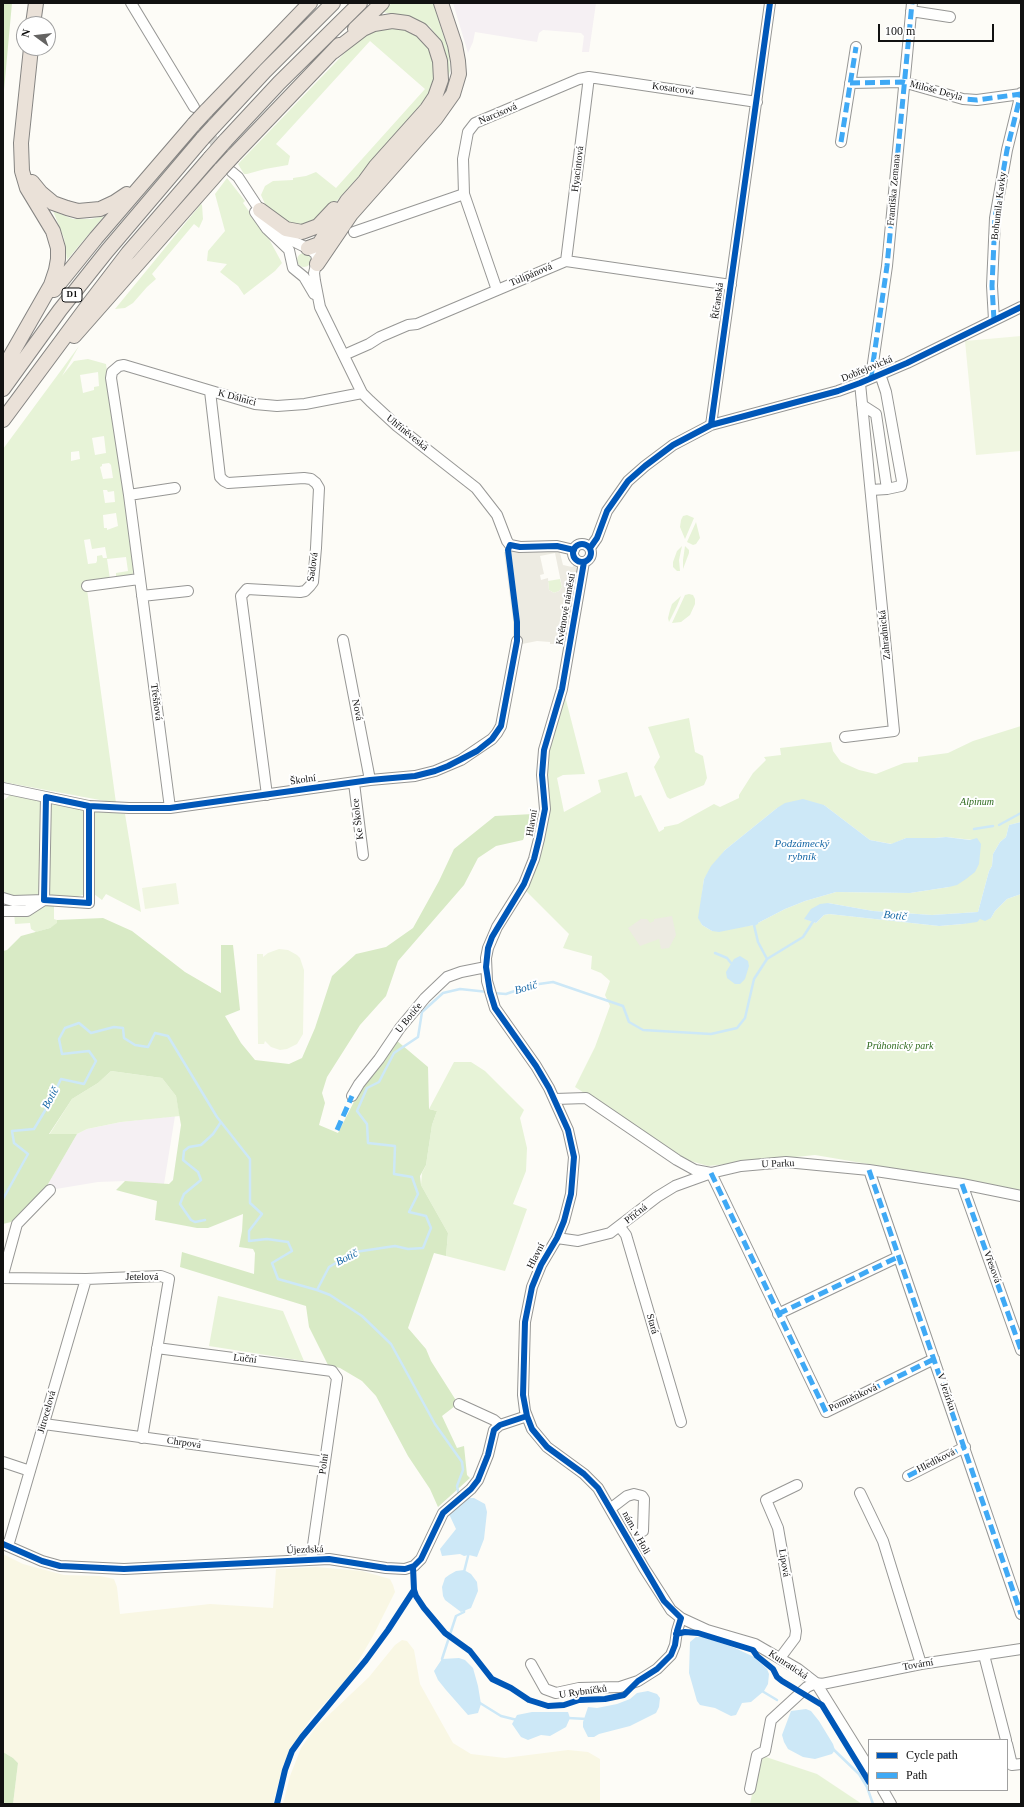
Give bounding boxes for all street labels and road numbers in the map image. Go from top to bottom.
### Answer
street label: Miloše Deyla [908,78,964,104]
street label: Kosatcová [651,80,695,98]
street label: Narcisová [477,101,519,127]
street label: Hyacintová [569,145,587,193]
street label: Františka Zemana [885,154,903,226]
street label: Bohumila Kavky [989,171,1009,241]
street label: Tulipánová [508,261,554,289]
street label: Říčanská [710,282,726,320]
road number: D1 [62,288,82,302]
street label: Dobřejovická [840,353,894,385]
street label: K Dálnici [217,387,257,409]
street label: Uhříněveská [384,412,430,454]
street label: Sadová [305,552,321,582]
street label: Květnové náměstí [554,572,578,646]
street label: Zahradnická [876,610,894,660]
street label: Třešňová [147,683,165,721]
street label: Nová [349,698,365,722]
street label: Školní [289,772,317,788]
street label: Ke Školce [350,798,366,840]
street label: Hlavní [524,809,540,837]
street label: U Botiče [393,1000,425,1036]
street label: U Parku [761,1157,795,1171]
street label: Příčná [622,1201,650,1227]
street label: Hlavní [524,1241,548,1271]
street label: Vřesová [981,1249,1003,1285]
street label: Jetelová [126,1271,158,1283]
street label: Stará [643,1312,661,1336]
street label: Luční [233,1352,257,1366]
street label: V Jezírku [934,1372,958,1412]
street label: Pomněnková [827,1382,879,1414]
street label: Jitrocelová [35,1389,59,1435]
street label: Chrpová [166,1435,202,1451]
street label: Hledíková [915,1446,957,1476]
street label: Polní [317,1453,331,1475]
street label: nám. v Holi [619,1509,653,1557]
street label: Újezdská [286,1543,324,1557]
street label: Lipová [776,1548,792,1578]
street label: Kunratická [766,1648,810,1682]
street label: Tovární [902,1656,934,1674]
street label: U Rybníčků [558,1683,608,1701]

